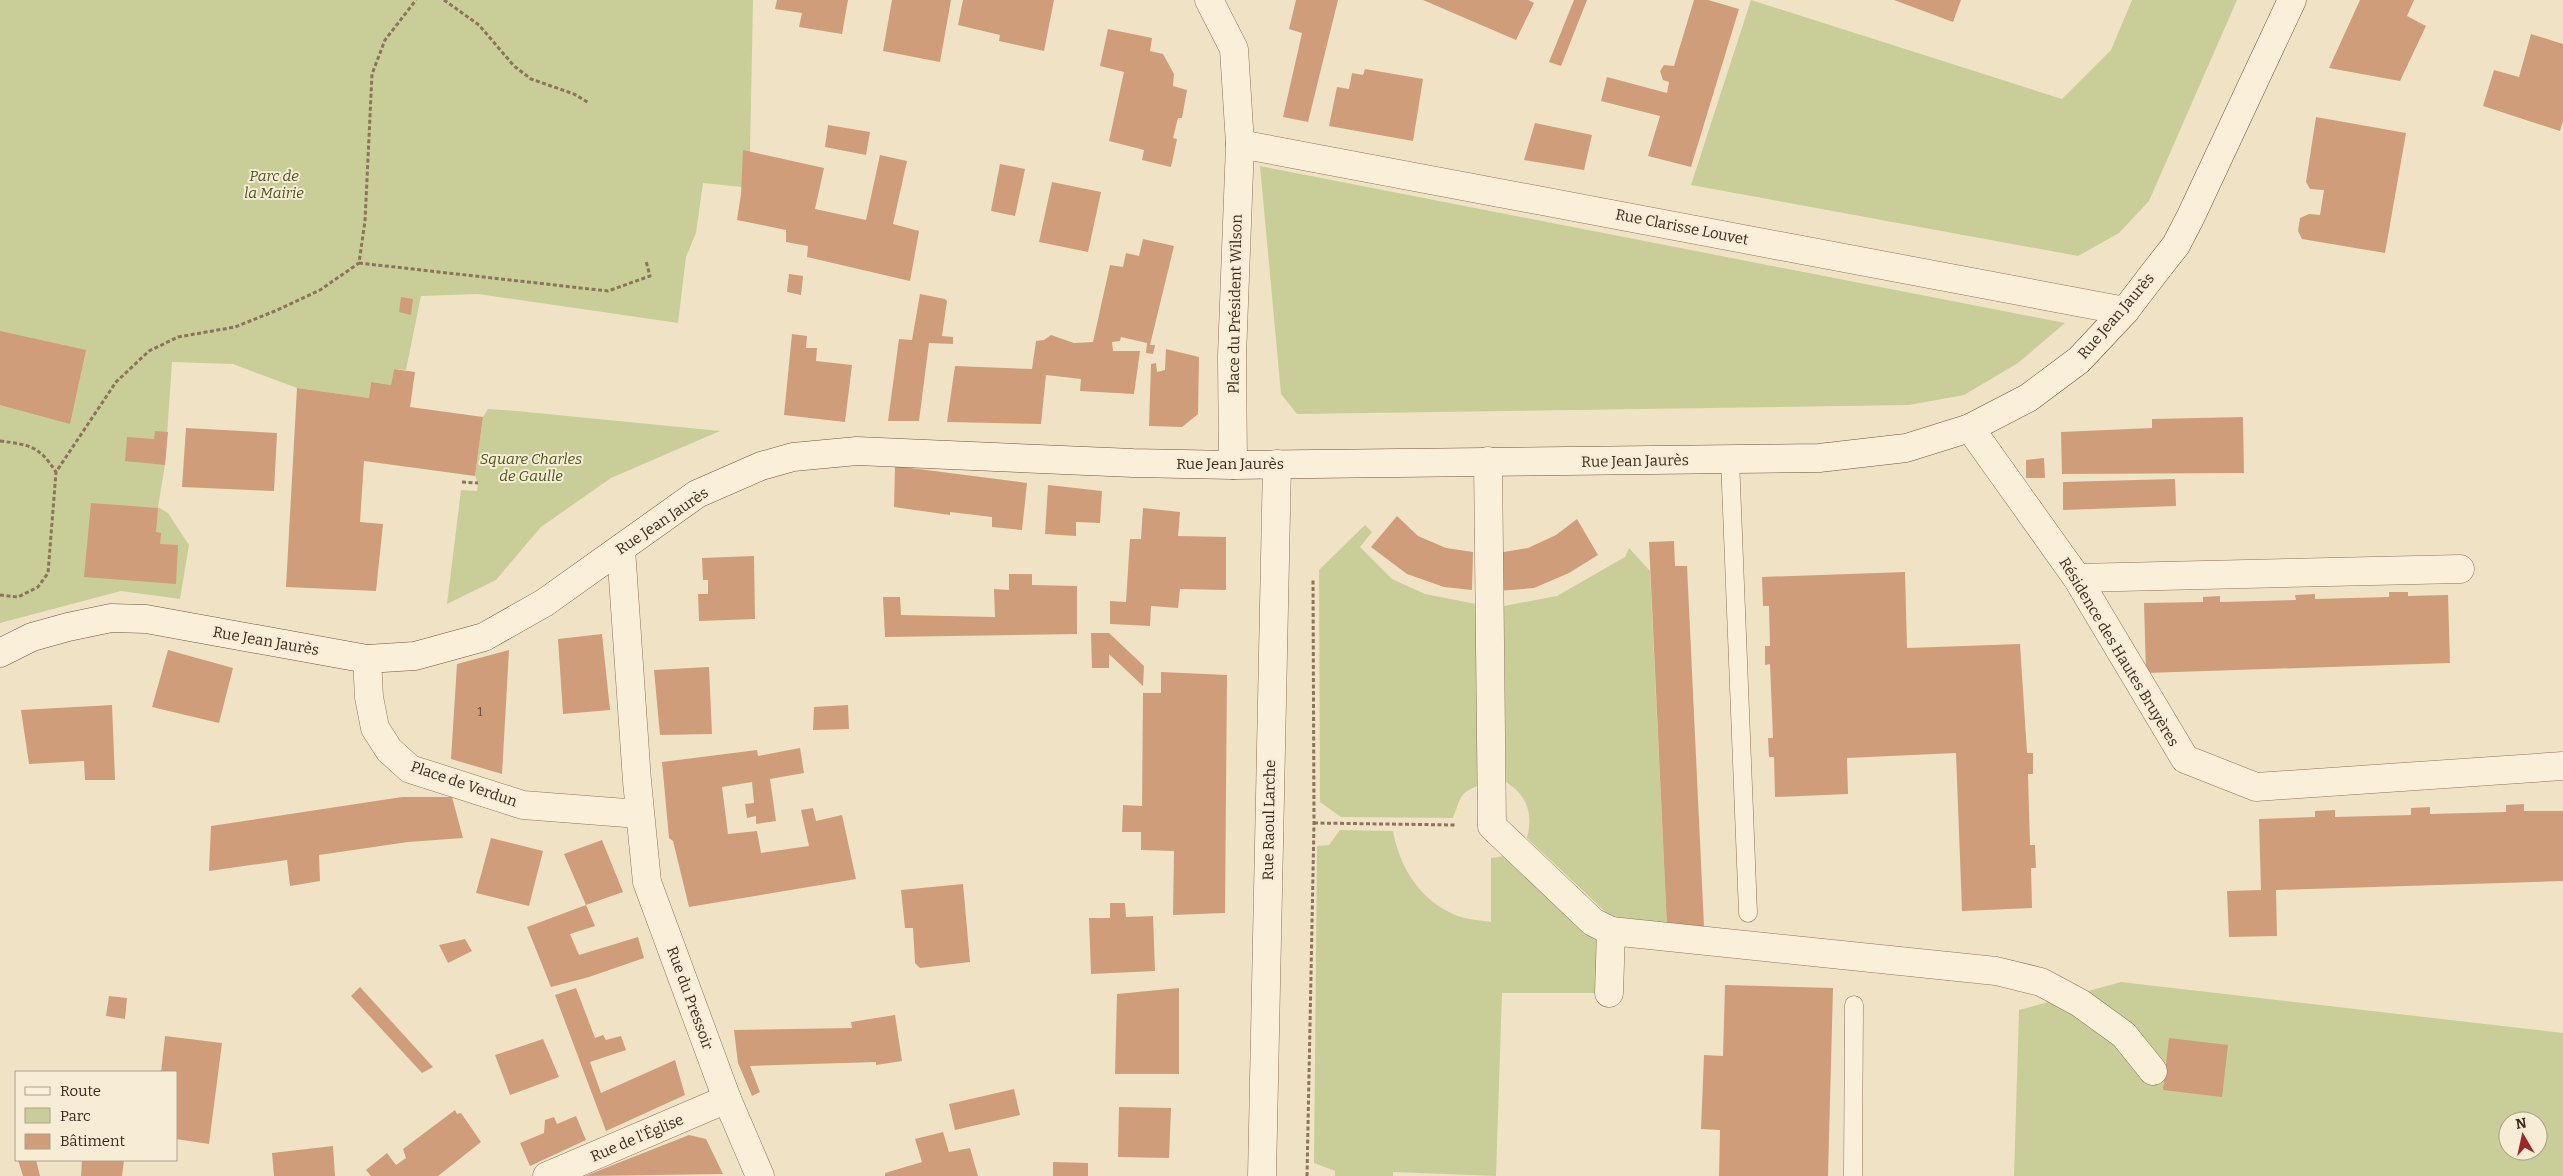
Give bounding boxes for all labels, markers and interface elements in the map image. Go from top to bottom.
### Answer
park label: Parc de la Mairie [244,167,304,202]
street label: Rue Clarisse Louvet [1614,205,1751,249]
street label: Place du Président Wilson [1224,214,1246,394]
street label: Rue Jean Jaurès [2074,269,2158,363]
park label: Square Charles de Gaulle [480,450,582,485]
street label: Rue Jean Jaurès [1581,451,1689,471]
street label: Rue Jean Jaurès [1176,455,1284,473]
street label: Rue Jean Jaurès [612,483,712,559]
street label: Résidence des Hautes Bruyères [2055,554,2183,750]
street label: Rue Jean Jaurès [211,623,321,659]
house number: 1 [478,705,483,719]
street label: Place de Verdun [408,757,520,811]
street label: Rue Raoul Larche [1259,759,1279,881]
street label: Rue du Pressoir [663,944,717,1052]
legend [15,1071,178,1161]
text: Route [60,1082,101,1100]
text: Parc [60,1107,91,1125]
street label: Rue de l'Église [588,1110,686,1166]
north arrow [2498,1111,2548,1161]
text: N [2514,1114,2528,1133]
text: Bâtiment [60,1132,125,1150]

